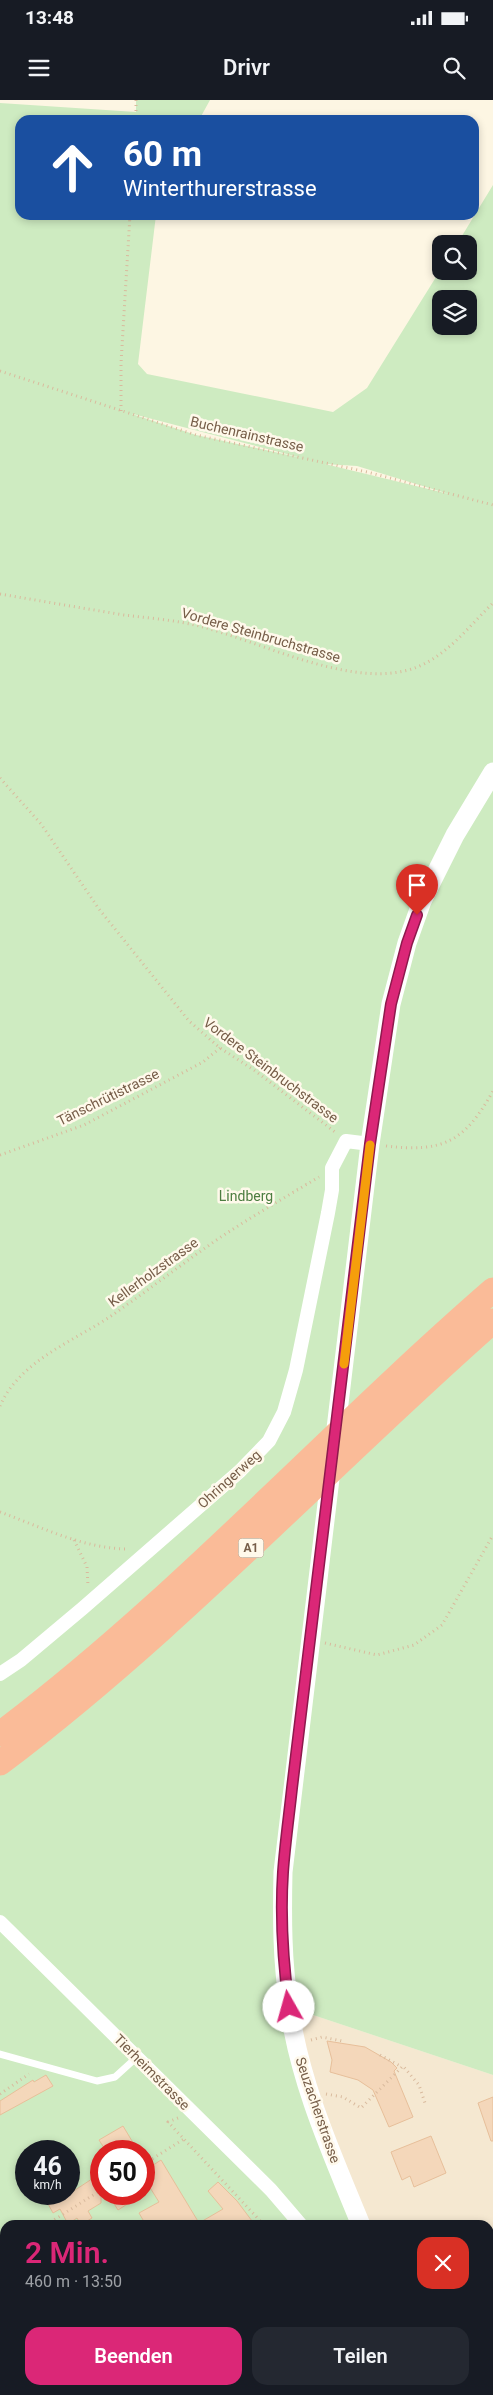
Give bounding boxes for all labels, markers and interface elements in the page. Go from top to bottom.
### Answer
text: 13:48 [25,6,74,29]
icon: menu [25,54,53,82]
icon: search [440,54,468,82]
text: Drivr [223,55,270,80]
text: 60 m [123,134,202,175]
icon: ahead [40,135,105,200]
text: Winterthurerstrasse [123,176,317,201]
map controls [432,235,477,335]
button: search [432,235,477,280]
button: layers [432,290,477,335]
street label: Buchenrainstrasse [189,413,305,455]
street label: Vordere Steinbruchstrasse [180,605,342,665]
pin [396,864,438,915]
icon: arrive [403,871,431,899]
street label: Vordere Steinbruchstrasse [200,1014,342,1126]
street label: Tänschrütistrasse [54,1065,162,1129]
park label: Lindberg [219,1188,273,1204]
street label: Kellerholzstrasse [105,1234,201,1310]
street label: Ohringerweg [194,1447,264,1511]
road number: A1 [238,1539,264,1558]
position arrow [262,1980,314,2032]
street label: Tierheimstrasse [111,2031,193,2113]
street label: Seuzacherstrasse [292,2055,344,2165]
speed limit sign: 50 [90,2140,155,2205]
text: 46 [33,2152,62,2181]
text: km/h [33,2178,62,2192]
text: 2 Min. [25,2235,109,2270]
button: close [417,2237,469,2289]
text: 460 m · 13:50 [25,2272,122,2291]
button: Beenden [25,2327,242,2385]
button: Teilen [252,2327,469,2385]

